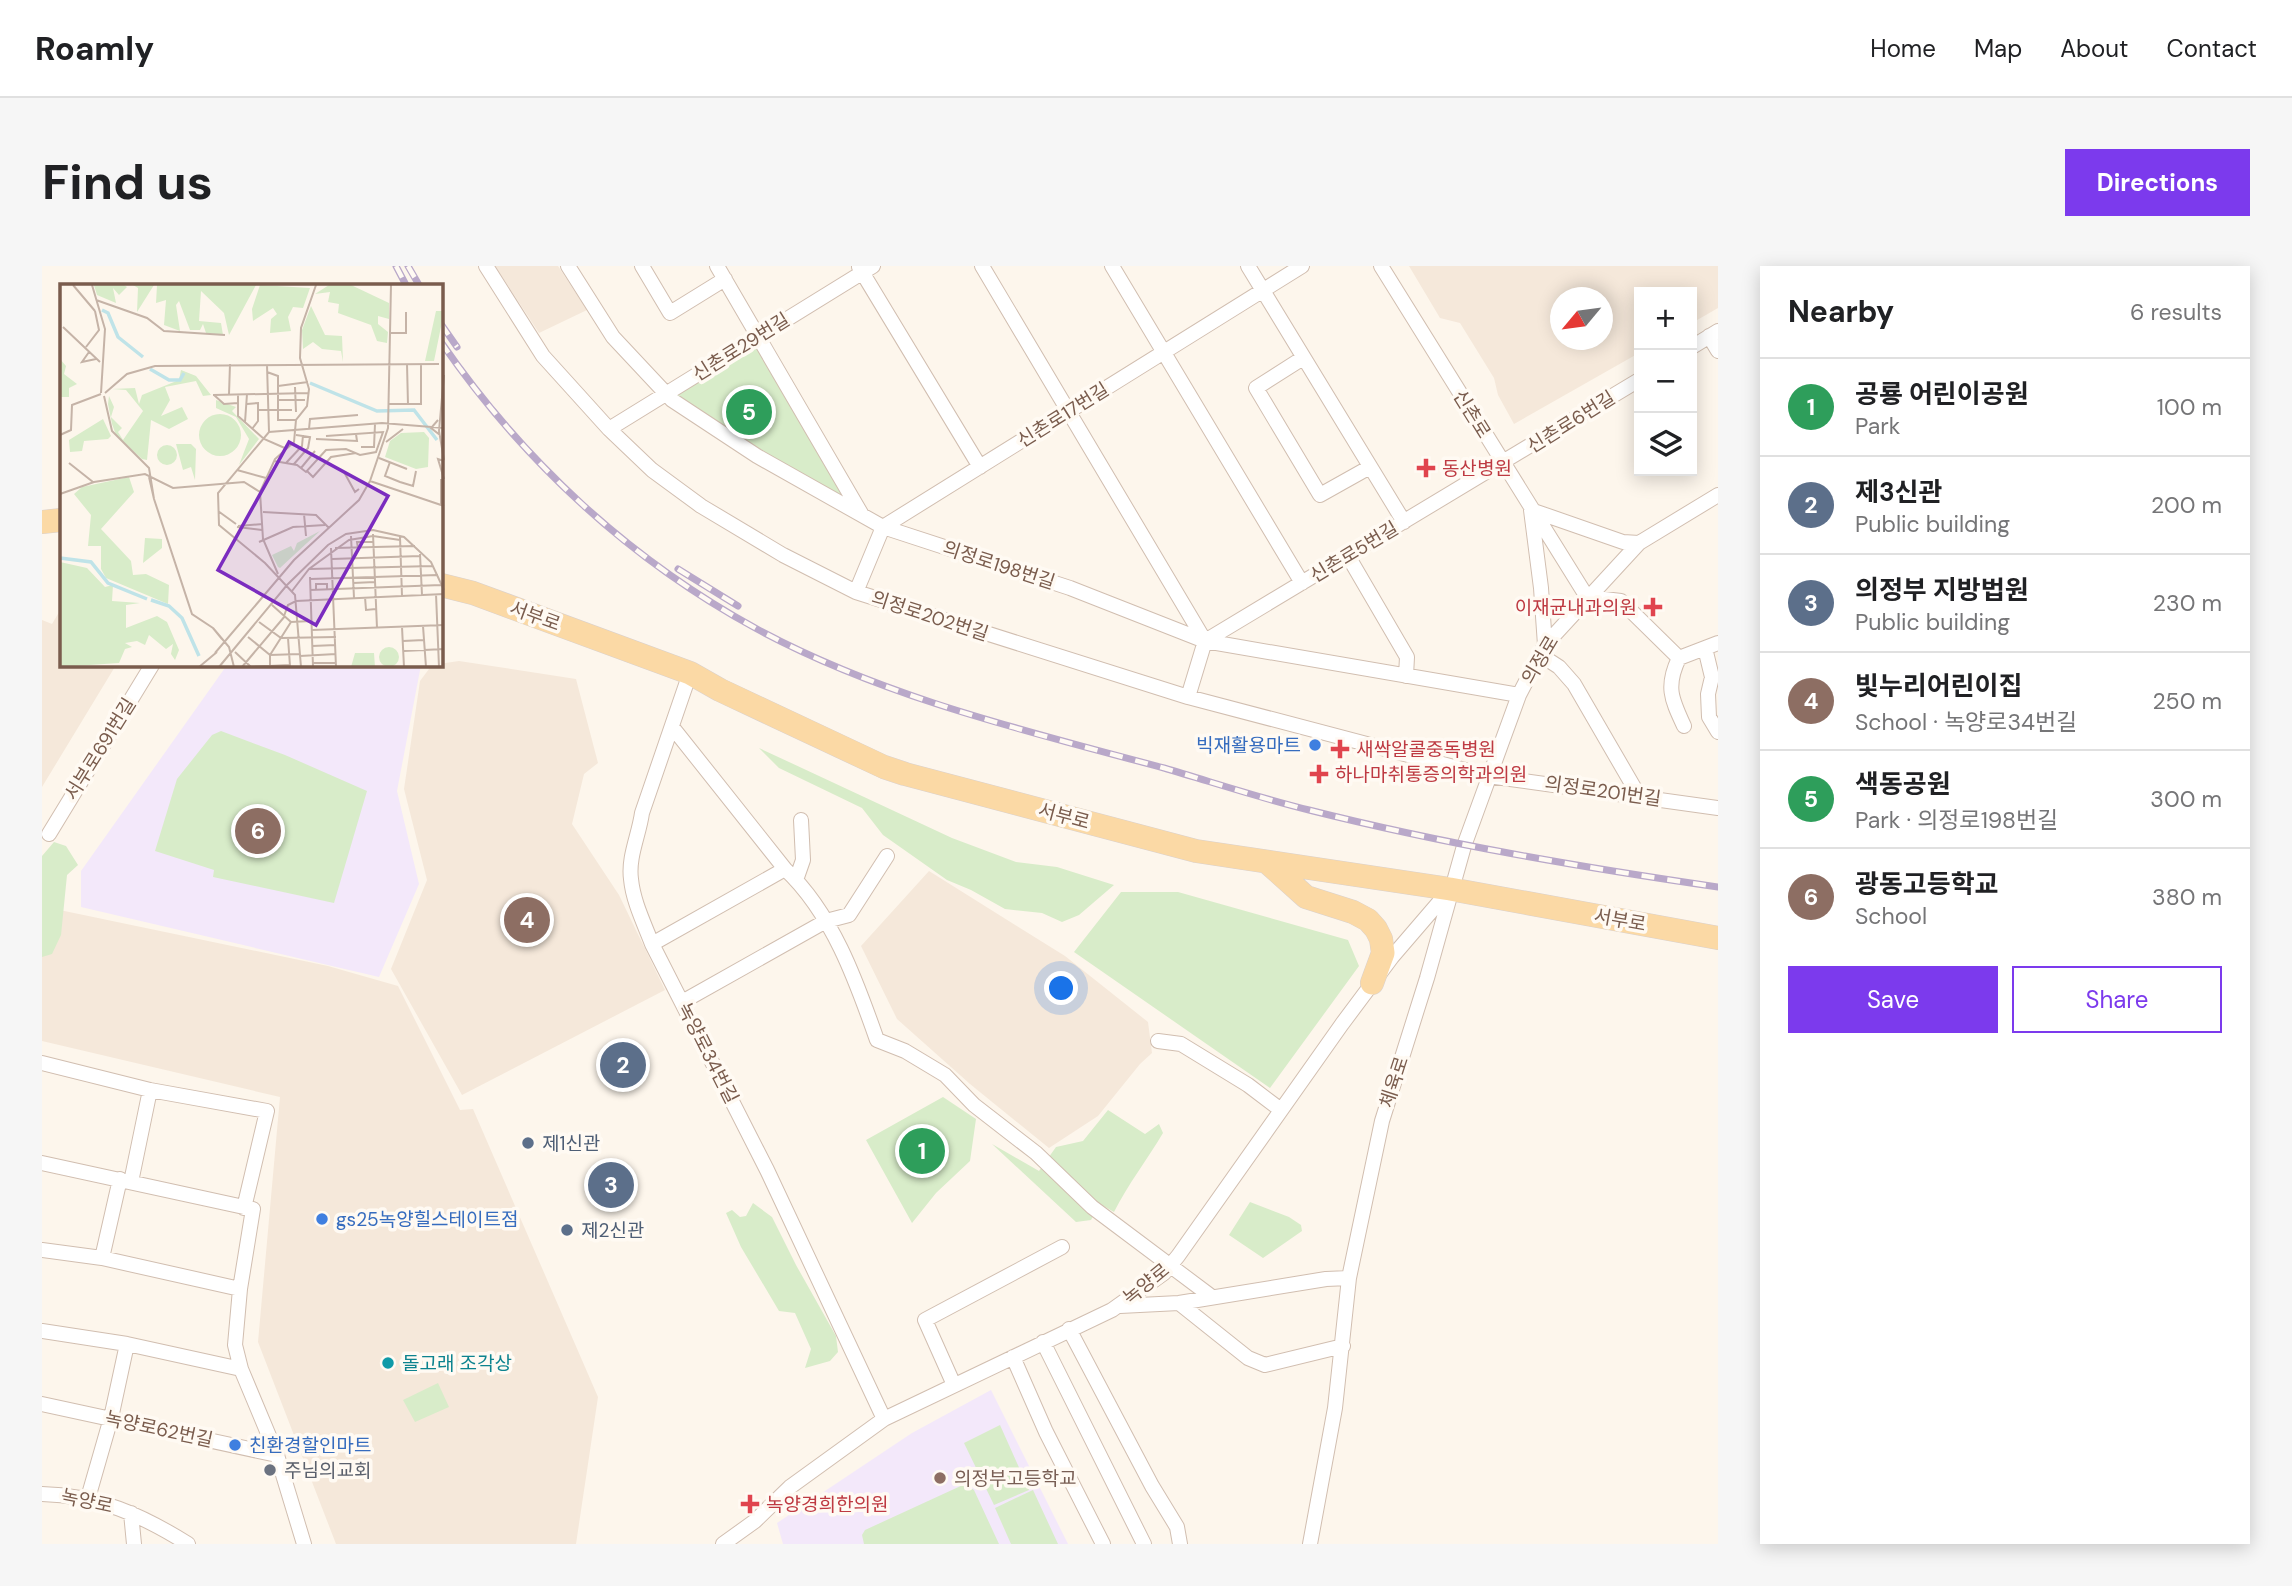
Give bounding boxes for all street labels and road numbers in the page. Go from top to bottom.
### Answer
street label: 신촌로29번길 [688,307,794,387]
street label: 신촌로17번길 [1012,377,1114,453]
street label: 신촌로 [1448,385,1496,443]
street label: 신촌로6번길 [1522,385,1620,459]
street label: 신촌로5번길 [1305,516,1403,588]
street label: 의정로198번길 [940,535,1058,595]
street label: 의정로202번길 [868,585,992,647]
street label: 서부로 [506,595,564,637]
street label: 의정로 [1516,631,1564,689]
street label: 서부로691번길 [59,693,141,805]
street label: 의정로201번길 [1543,770,1663,812]
street label: 서부로 [1035,797,1093,835]
street label: 서부로 [1592,903,1648,937]
street label: 녹양로34번길 [672,998,744,1108]
street label: 체육로 [1374,1053,1414,1111]
street label: 녹양로 [1118,1258,1174,1310]
street label: 녹양로62번길 [103,1405,215,1453]
street label: 녹양로 [59,1483,115,1519]

